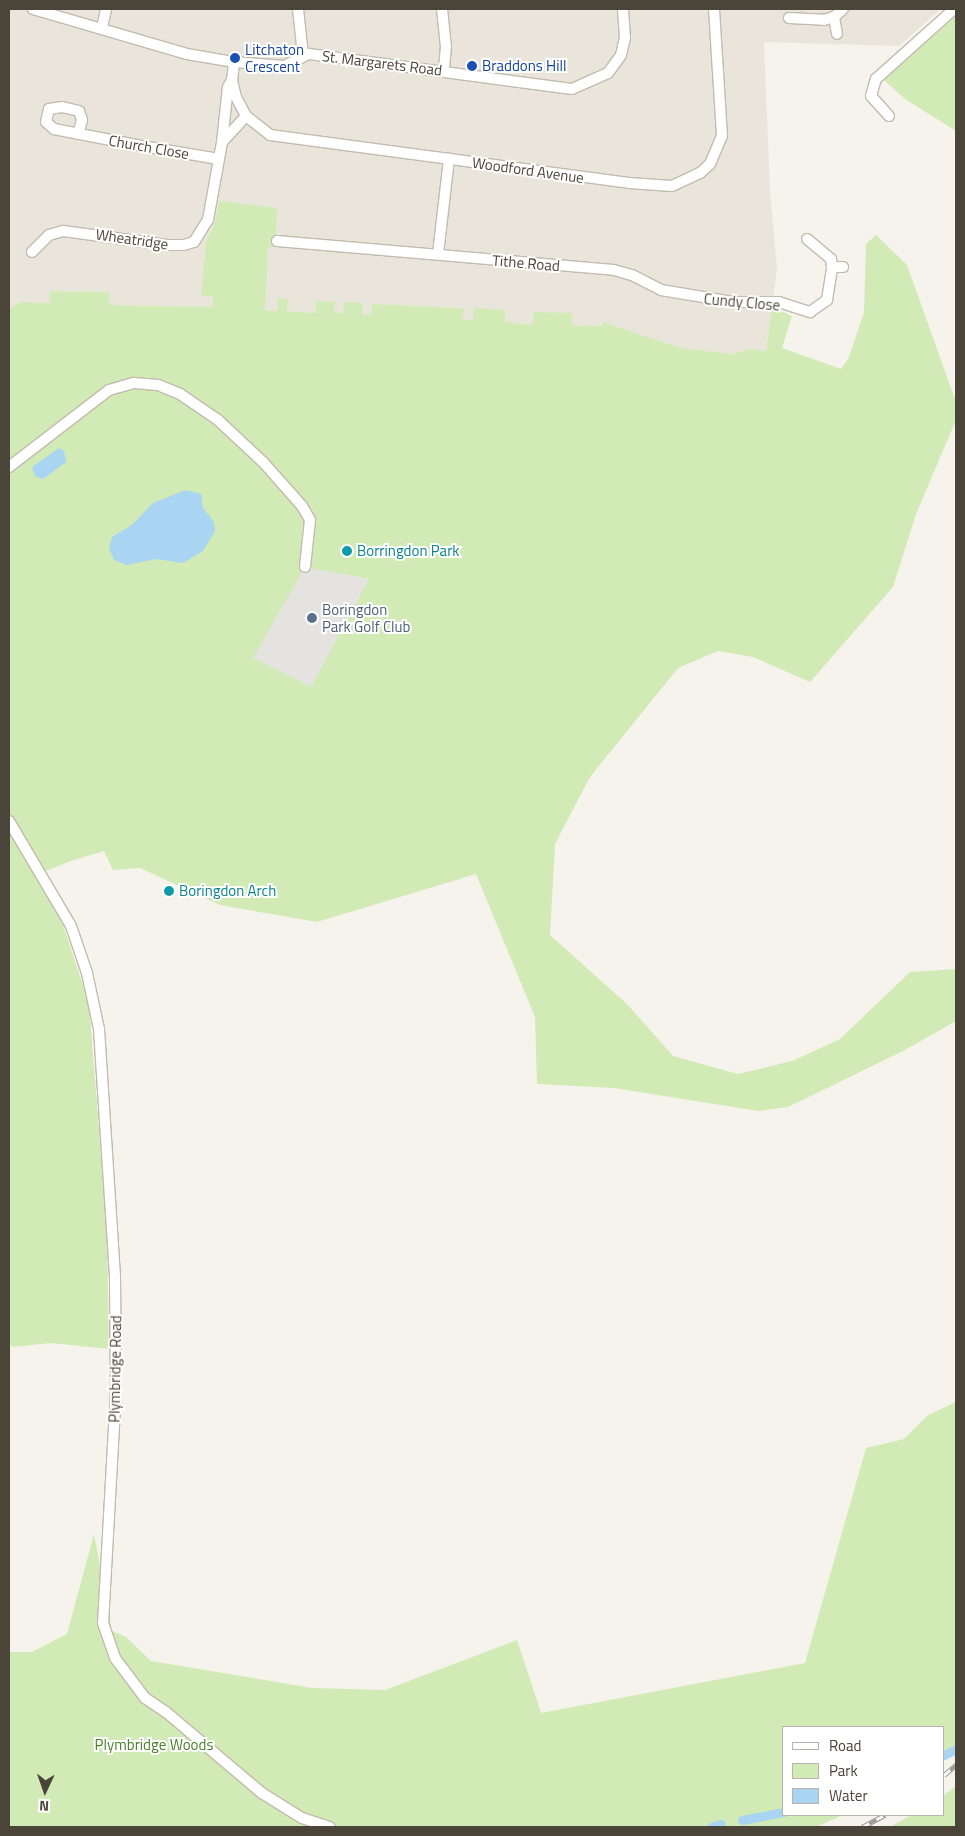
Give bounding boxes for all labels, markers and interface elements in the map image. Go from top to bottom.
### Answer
place label: Litchaton Crescent [245,40,304,75]
street label: St. Margarets Road [321,47,443,79]
marker: Litchaton Crescent [229,52,241,64]
place label: Braddons Hill [482,57,566,75]
marker: Braddons Hill [466,60,478,72]
street label: Church Close [107,131,191,163]
street label: Woodford Avenue [471,153,585,187]
street label: Wheatridge [94,225,170,253]
street label: Tithe Road [491,251,561,275]
street label: Cundy Close [703,290,781,314]
place label: Borringdon Park [357,542,460,560]
marker: Borringdon Park [341,545,353,557]
place label: Boringdon Park Golf Club [322,600,410,635]
marker: Boringdon Park Golf Club [306,612,318,624]
place label: Boringdon Arch [179,882,276,900]
marker: Boringdon Arch [163,885,175,897]
street label: Plymbridge Road [105,1315,125,1423]
legend [782,1726,945,1816]
text: Road [829,1734,861,1757]
park label: Plymbridge Woods [95,1736,213,1754]
text: Park [829,1759,858,1782]
north arrow [20,1766,70,1816]
text: Water [829,1784,868,1807]
text: N [39,1796,50,1817]

